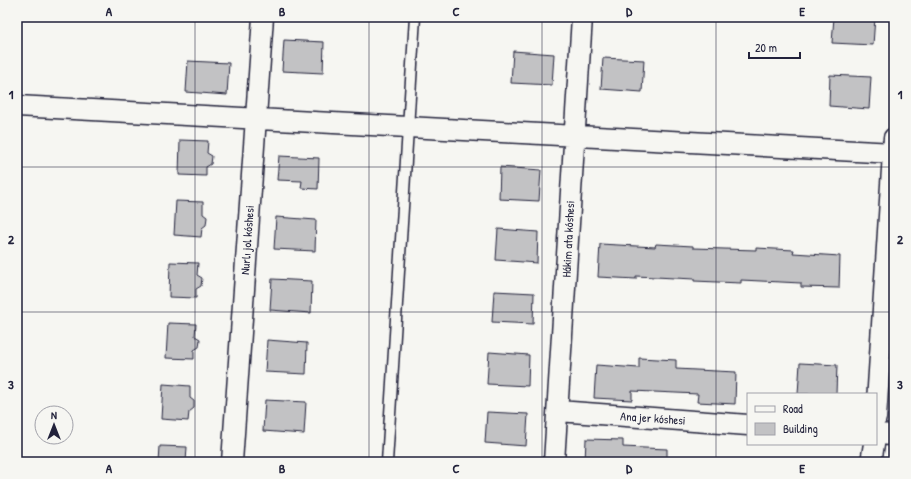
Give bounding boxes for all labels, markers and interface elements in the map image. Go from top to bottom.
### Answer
text: A [106,2,113,20]
text: B [279,2,286,20]
text: C [452,2,460,20]
text: D [626,2,633,20]
text: E [799,2,805,20]
scale bar [749,34,800,60]
text: 20 m [755,39,777,56]
text: 1 [9,85,14,103]
text: 1 [898,85,903,103]
street label: Hákim ata kóshesi [558,200,578,278]
street label: Nurlı jol kóshesi [236,205,258,275]
text: 2 [8,230,15,248]
text: 2 [897,230,904,248]
text: 3 [8,375,14,393]
text: 3 [897,375,903,393]
legend [747,393,877,445]
text: Road [783,400,803,417]
north arrow [34,405,74,445]
street label: Ana jer kóshesi [620,407,686,429]
text: N [51,408,57,422]
text: Building [783,420,818,437]
text: A [106,459,113,477]
text: B [279,459,286,477]
text: C [452,459,460,477]
text: D [626,459,633,477]
text: E [799,459,805,477]

